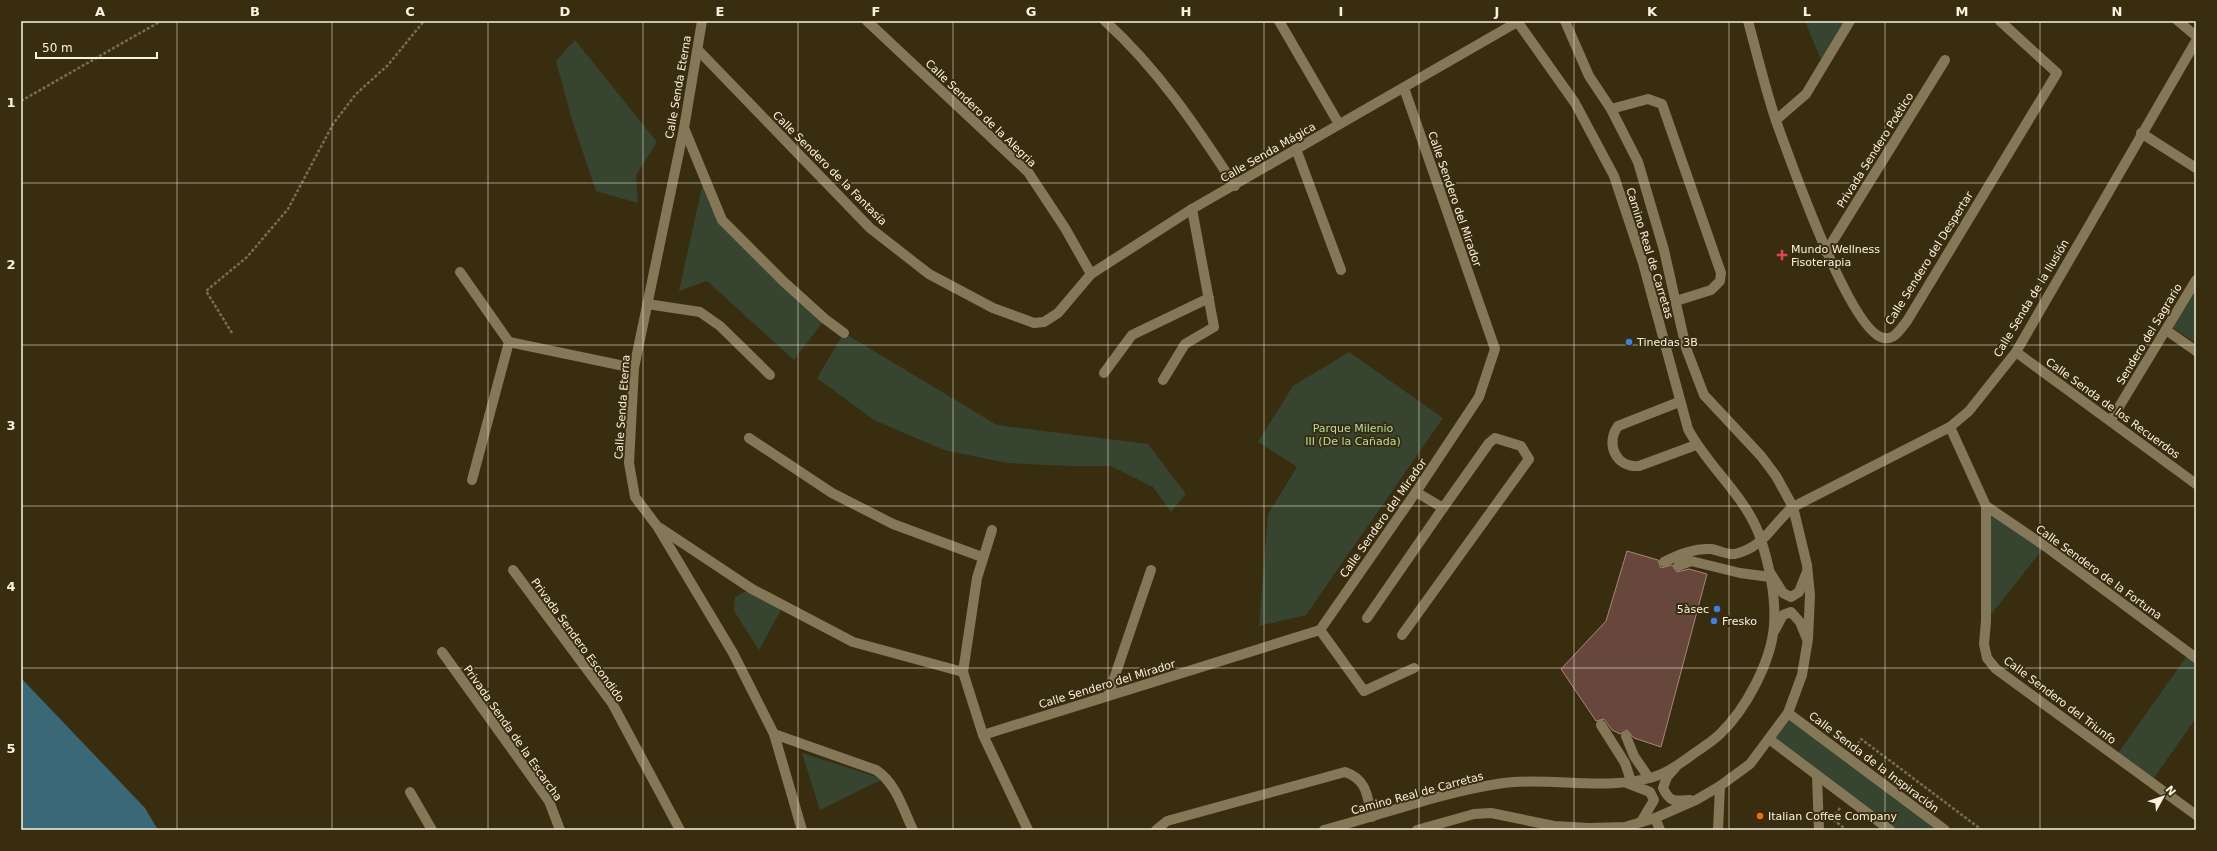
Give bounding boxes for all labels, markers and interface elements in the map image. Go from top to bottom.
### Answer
text: A [95,4,105,19]
text: B [250,4,260,19]
text: C [405,4,415,19]
text: D [560,4,571,19]
text: E [716,4,724,19]
text: F [872,4,880,19]
text: G [1026,4,1036,19]
text: H [1181,4,1191,19]
text: I [1339,4,1343,19]
text: J [1494,4,1499,19]
text: K [1647,4,1658,19]
text: L [1803,4,1811,19]
text: M [1956,4,1968,19]
text: N [2112,4,2122,19]
scale bar [36,34,157,60]
street label: Calle Senda Eterna [663,34,694,140]
text: 50 m [42,41,73,55]
street label: Calle Sendero de la Alegria [923,57,1039,170]
street label: Privada Sendero Poético [1835,90,1916,210]
text: 1 [6,95,16,110]
street label: Calle Sendero de la Fantasía [770,109,889,228]
street label: Calle Senda Mágica [1218,120,1318,185]
street label: Calle Sendero del Mirador [1425,130,1484,269]
street label: Camino Real de Carretas [1623,186,1676,321]
street label: Calle Sendero del Despertar [1883,189,1976,327]
street label: Calle Senda de la Ilusión [1991,237,2072,359]
place label: Mundo Wellness Fisoterapia [1791,243,1880,269]
marker: Mundo Wellness Fisoterapia [1776,249,1788,261]
text: 2 [6,257,16,272]
street label: Sendero del Sagrario [2114,281,2185,387]
place label: Tinedas 3B [1636,336,1698,349]
marker: Tinedas 3B [1624,337,1634,347]
street label: Calle Senda Eterna [612,354,633,460]
street label: Calle Senda de los Recuerdos [2043,355,2182,462]
text: 3 [6,418,16,433]
park label: Parque Milenio III (De la Cañada) [1305,422,1401,448]
street label: Calle Sendero del Mirador [1337,456,1430,580]
street label: Calle Sendero de la Fortuna [2033,522,2164,622]
street label: Privada Sendero Escondido [528,576,627,705]
text: 4 [6,579,16,594]
place label: 5àsec [1677,603,1709,616]
marker: 5àsec [1712,604,1722,614]
place label: Fresko [1722,615,1757,628]
marker: Fresko [1709,616,1719,626]
street label: Calle Sendero del Triunfo [2001,654,2119,747]
street label: Calle Sendero del Mirador [1037,657,1177,711]
street label: Privada Senda de la Escarcha [461,663,565,804]
street label: Calle Senda de la Inspiración [1806,709,1941,816]
text: 5 [6,741,16,756]
street label: Camino Real de Carretas [1350,769,1485,817]
north arrow [2143,777,2183,817]
text: N [2162,783,2178,799]
place label: Italian Coffee Company [1768,810,1897,823]
marker: Italian Coffee Company [1755,811,1765,821]

